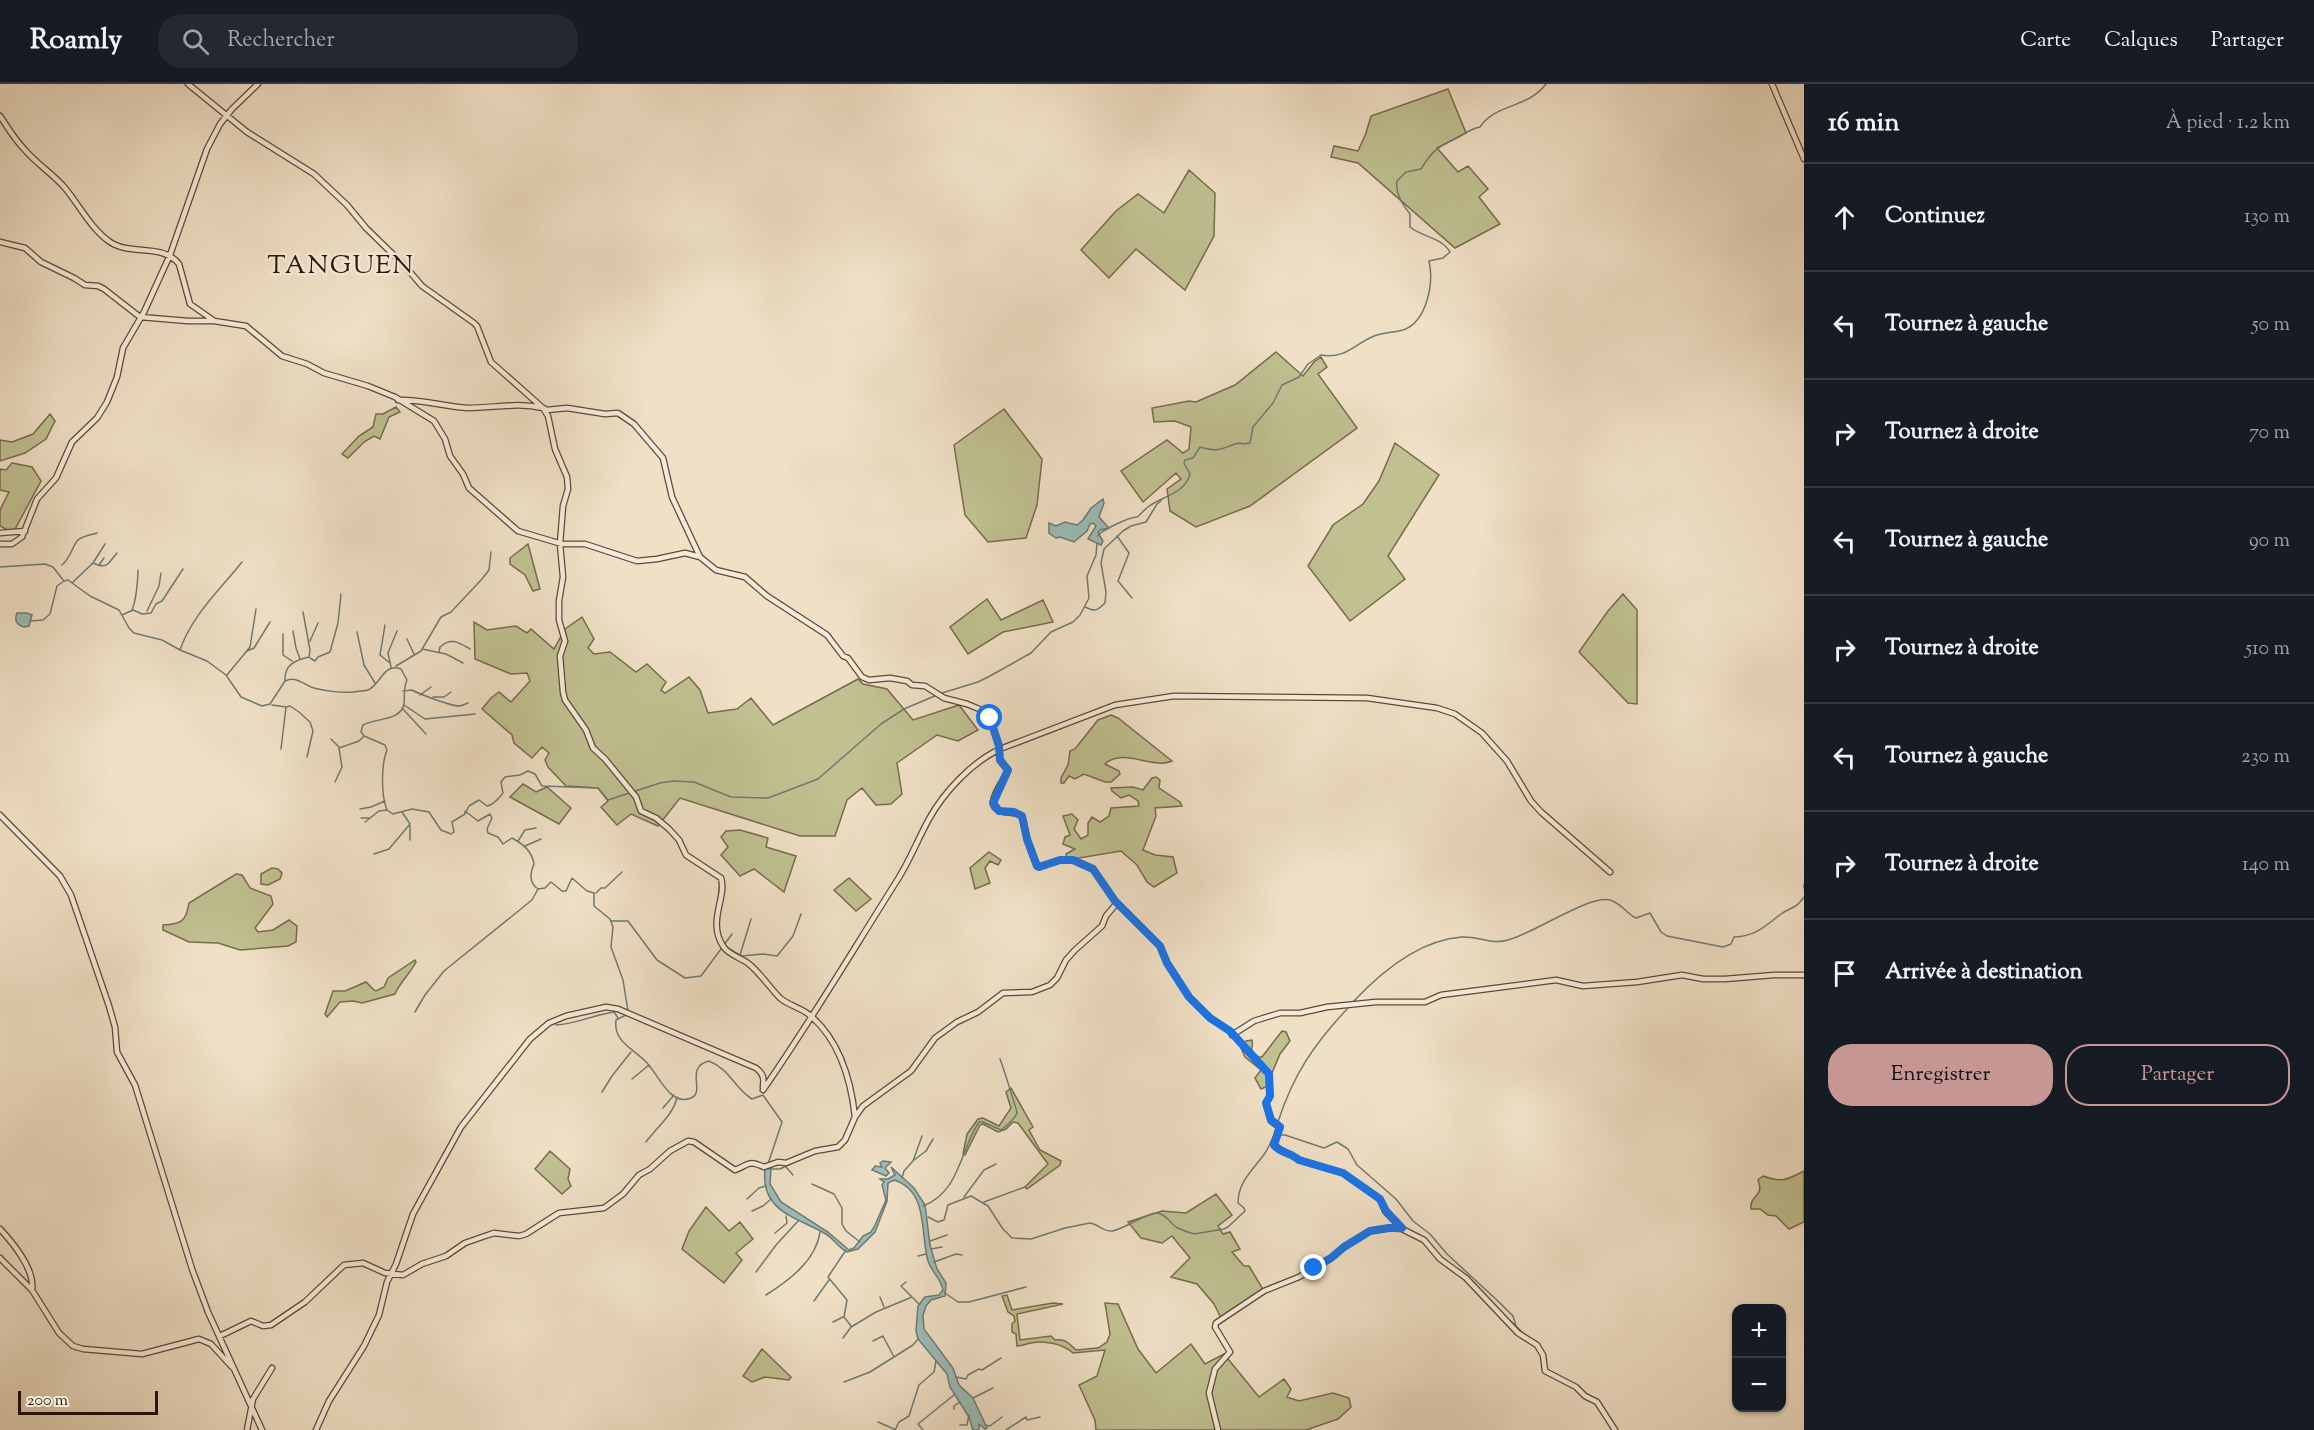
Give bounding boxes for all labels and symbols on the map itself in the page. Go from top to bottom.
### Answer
district label: TANGUEN [267,248,415,285]
route start [976,704,1002,730]
route end [1300,1254,1326,1280]
scale bar [18,1388,158,1416]

